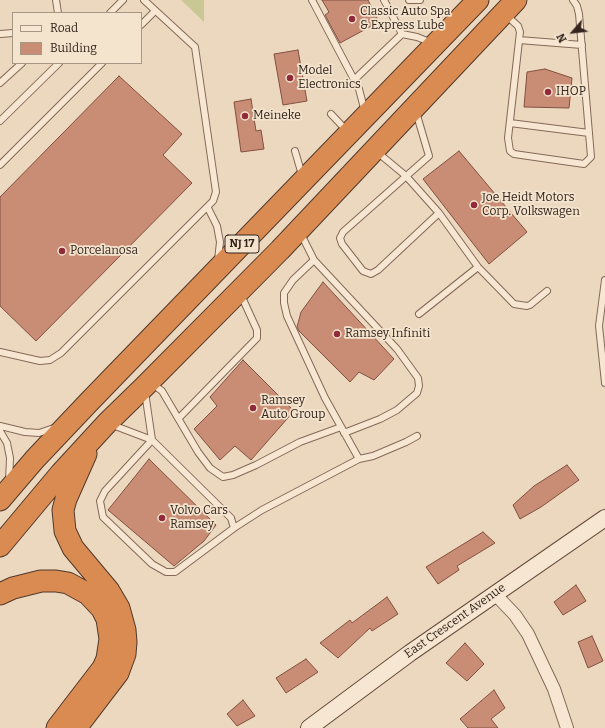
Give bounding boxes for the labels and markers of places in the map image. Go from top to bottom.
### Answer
place label: Classic Auto Spa & Express Lube [360,5,450,33]
marker: Classic Auto Spa & Express Lube [347,14,357,24]
place label: Model Electronics [298,64,361,92]
marker: Model Electronics [285,73,295,83]
place label: IHOP [556,85,586,99]
marker: IHOP [543,87,553,97]
place label: Meineke [253,109,301,123]
marker: Meineke [240,111,250,121]
place label: Joe Heidt Motors Corp. Volkswagen [482,191,580,219]
marker: Joe Heidt Motors Corp. Volkswagen [469,200,479,210]
place label: Porcelanosa [70,244,138,258]
marker: Porcelanosa [57,246,67,256]
place label: Ramsey Infiniti [345,327,430,341]
marker: Ramsey Infiniti [332,329,342,339]
place label: Ramsey Auto Group [261,394,325,422]
marker: Ramsey Auto Group [248,403,258,413]
place label: Volvo Cars Ramsey [170,504,228,532]
marker: Volvo Cars Ramsey [157,513,167,523]

